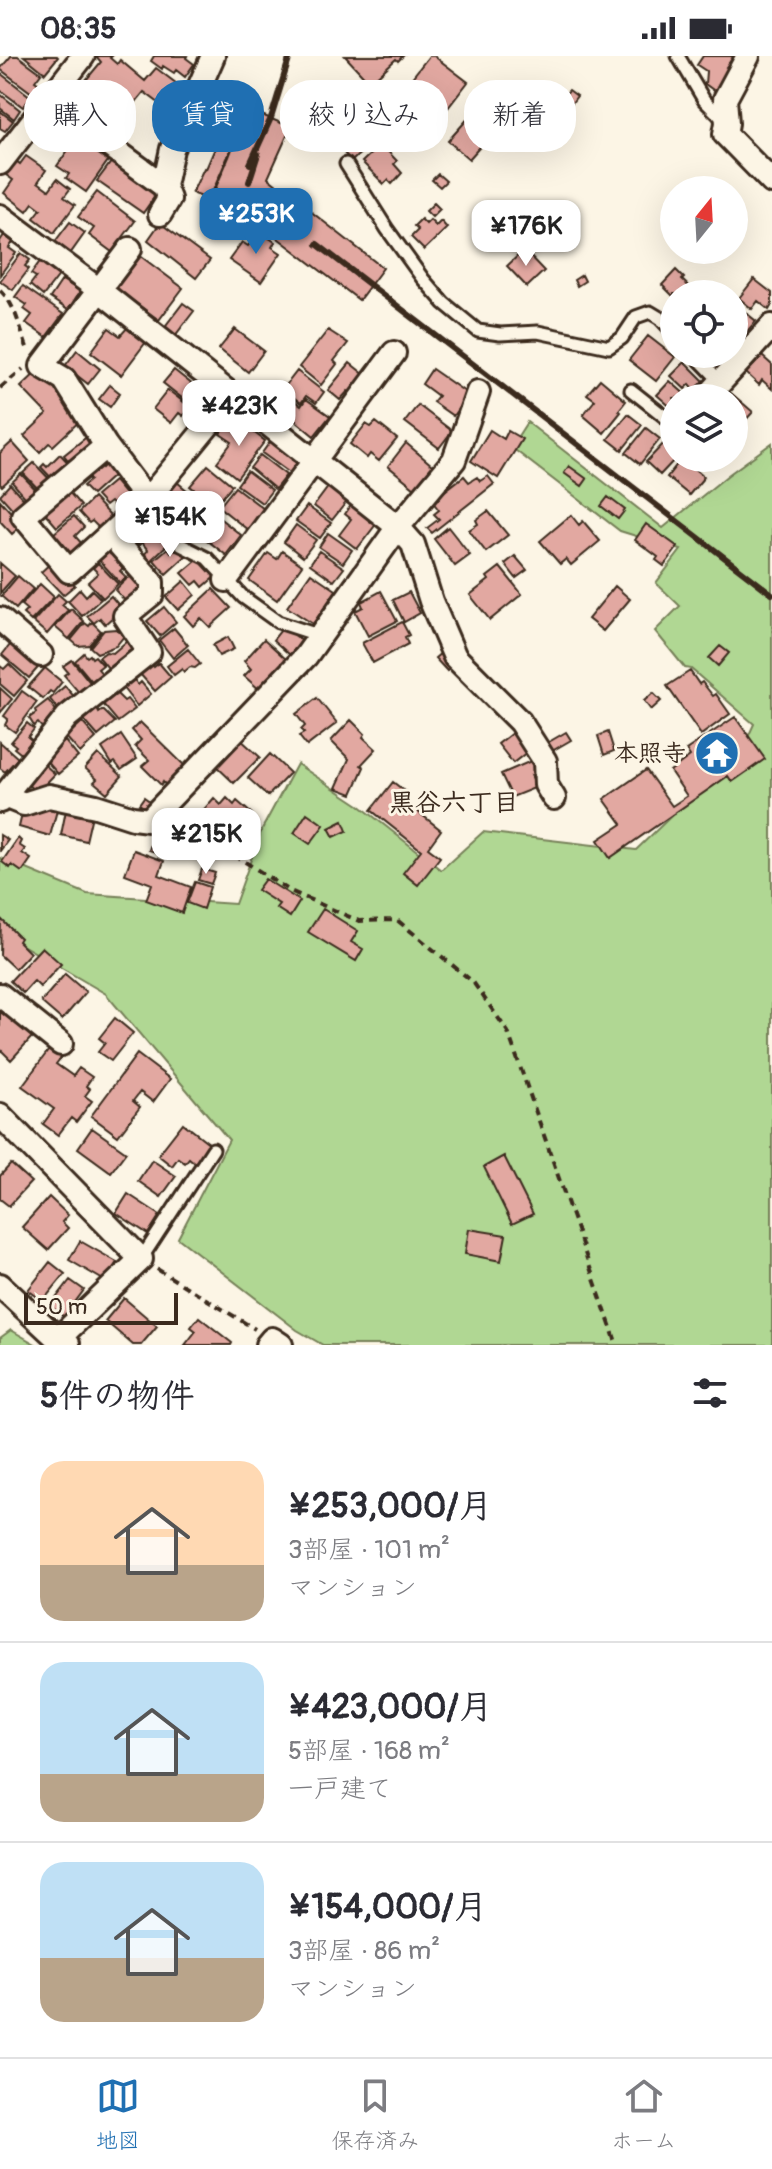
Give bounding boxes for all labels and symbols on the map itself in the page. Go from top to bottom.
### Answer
north arrow [660,176,748,264]
pin: ¥253K [200,188,312,256]
pin: ¥176K [470,200,582,268]
pin: ¥423K [183,380,295,448]
pin: ¥154K [114,491,226,559]
temple icon: 本照寺 [693,729,741,777]
place label: 本照寺 [614,739,686,768]
district label: 黒谷六丁目 [389,787,519,819]
pin: ¥215K [150,808,262,876]
scale bar [24,1289,178,1325]

